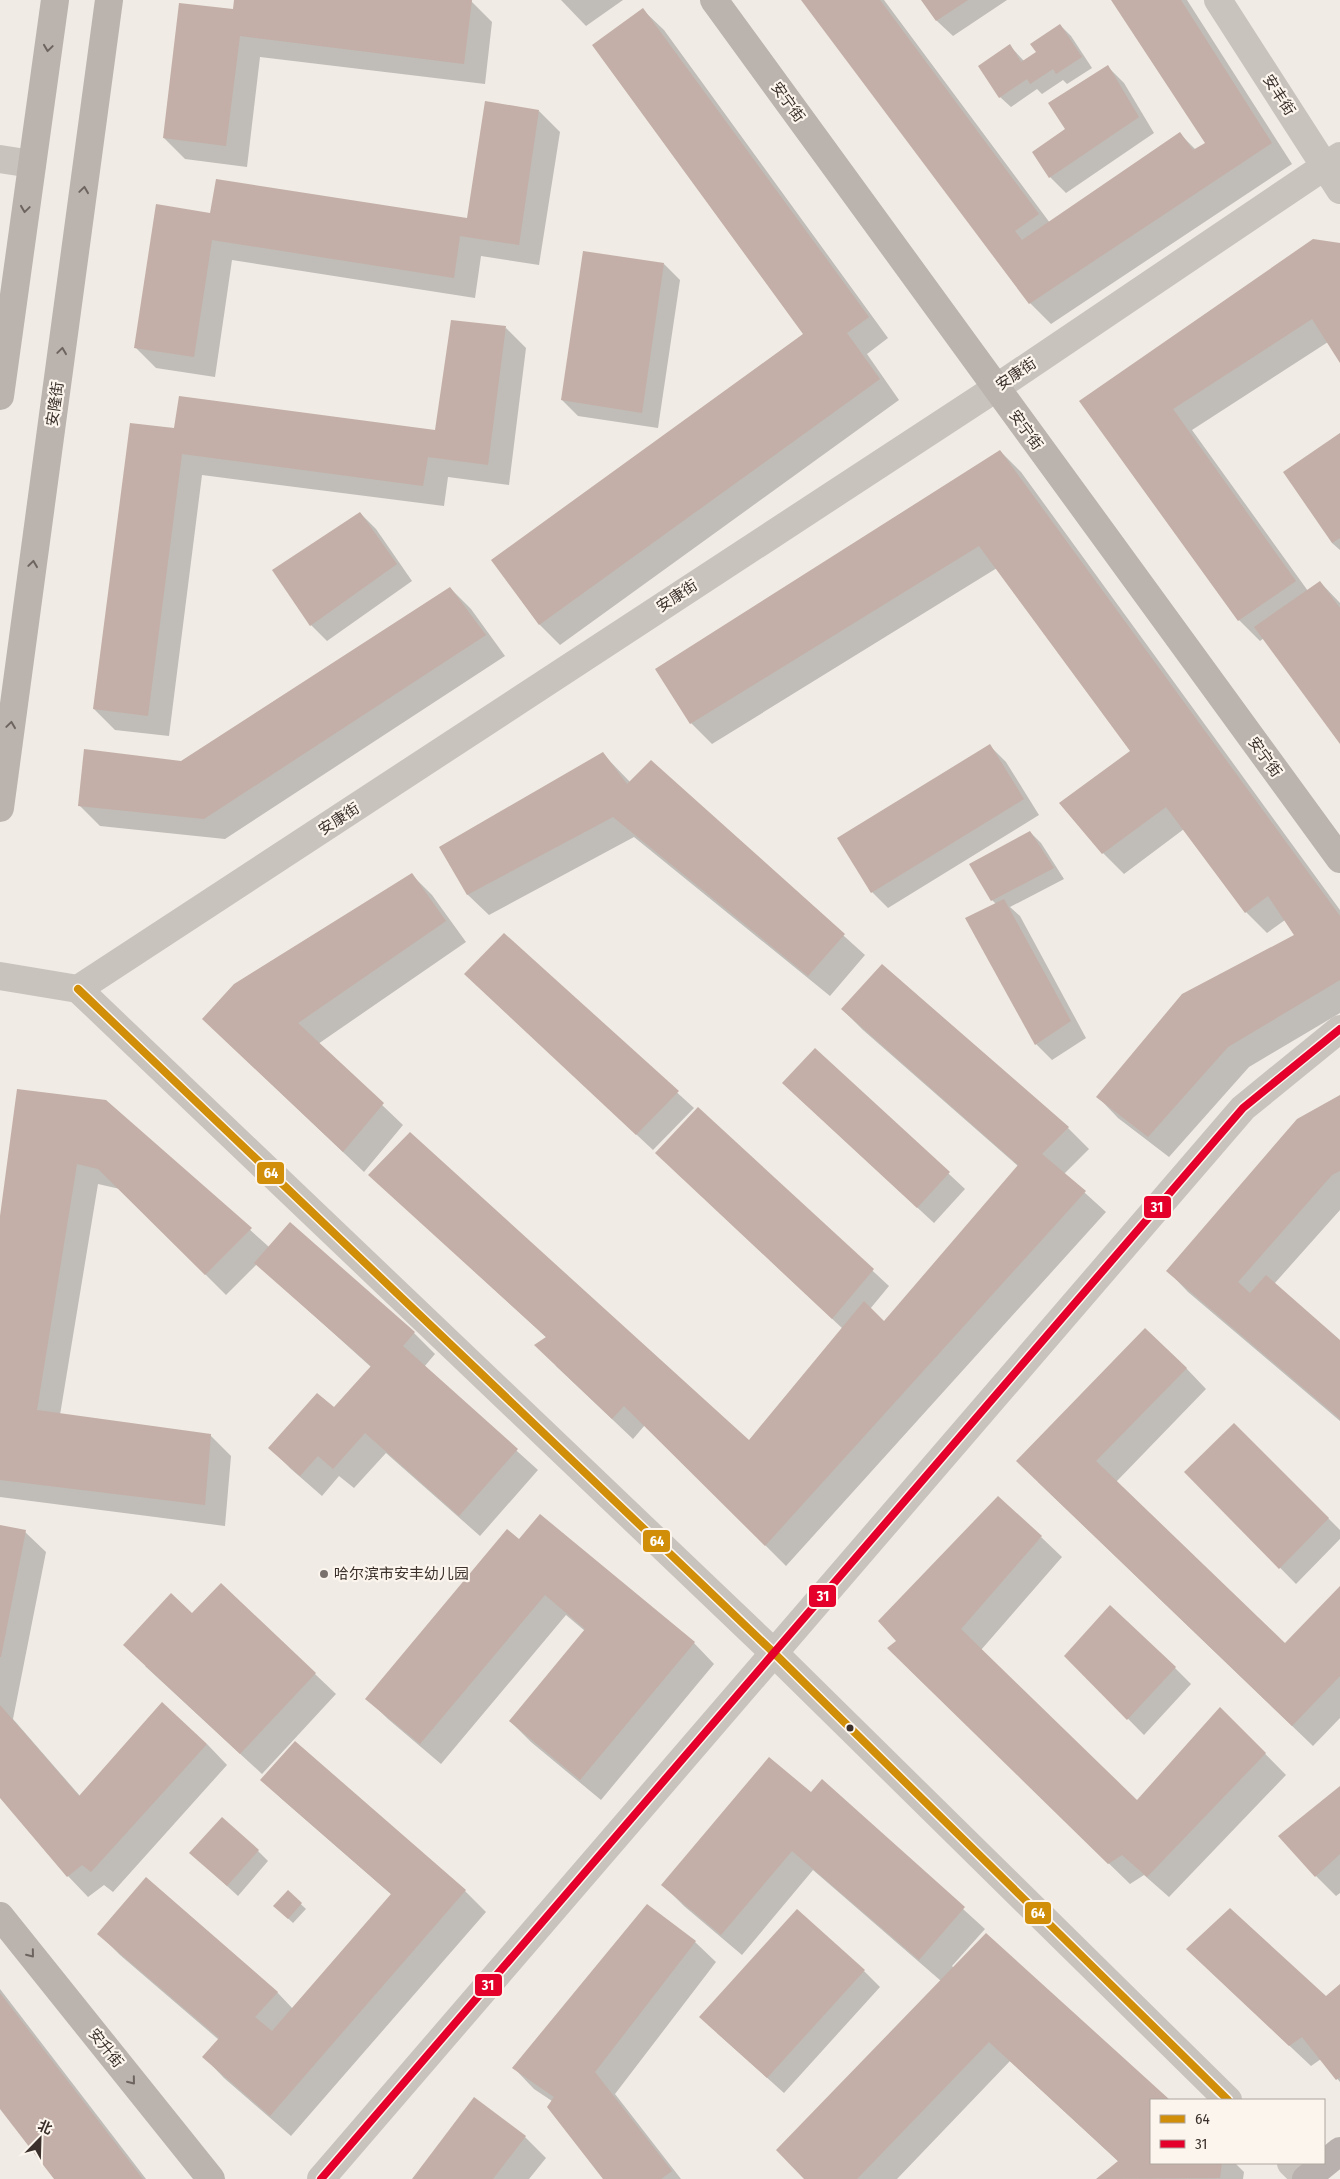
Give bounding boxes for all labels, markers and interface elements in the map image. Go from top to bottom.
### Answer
one-way arrow [43,45,54,53]
street label: 安丰街 [1259,71,1299,119]
street label: 安宁街 [767,79,809,125]
one-way arrow [78,186,89,194]
one-way arrow [21,205,31,214]
one-way arrow [56,347,67,355]
street label: 安康街 [992,354,1040,394]
street label: 安隆街 [43,380,67,428]
street label: 安宁街 [1005,407,1047,453]
one-way arrow [27,560,38,568]
street label: 安康街 [653,576,701,616]
one-way arrow [5,721,16,729]
street label: 安宁街 [1244,734,1286,780]
street label: 安康街 [315,799,363,839]
line badge: 64 [256,1161,285,1185]
text: 64 [264,1165,278,1182]
line badge: 31 [1143,1195,1172,1219]
text: 31 [1150,1199,1163,1216]
line badge: 64 [642,1529,671,1553]
text: 64 [650,1533,664,1550]
place label: 哈尔滨市安丰幼儿园 [334,1565,469,1583]
marker: 哈尔滨市安丰幼儿园 [318,1568,330,1580]
line badge: 31 [808,1584,837,1608]
text: 31 [816,1588,829,1605]
unlabelled marker [845,1723,855,1733]
line badge: 64 [1024,1901,1052,1925]
text: 64 [1031,1905,1045,1922]
one-way arrow [25,1948,33,1957]
line badge: 31 [474,1973,503,1997]
text: 31 [481,1977,494,1994]
street label: 安升街 [85,2025,127,2071]
one-way arrow [127,2075,135,2084]
legend [1150,2099,1325,2164]
text: 64 [1195,2110,1210,2128]
north arrow [15,2114,65,2164]
text: 北 [35,2117,55,2138]
text: 31 [1195,2135,1207,2153]

